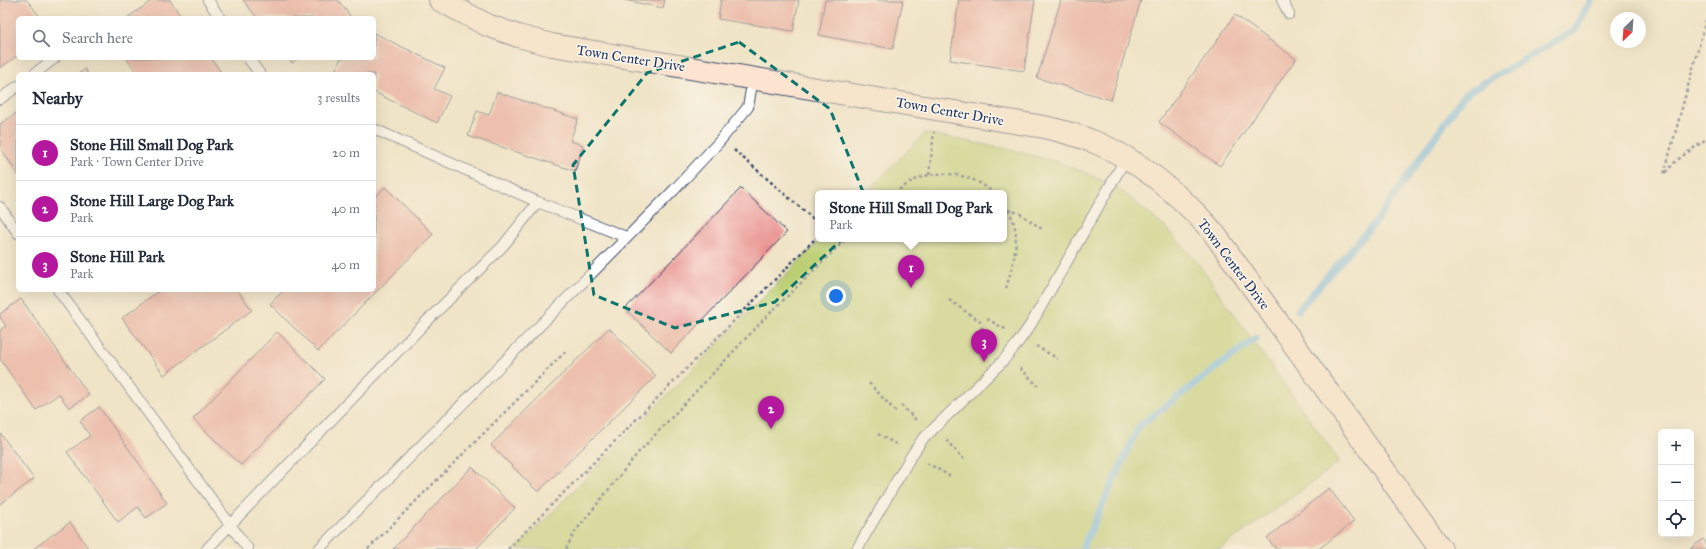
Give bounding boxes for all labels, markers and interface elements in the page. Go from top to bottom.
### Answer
north arrow [1610,12,1646,48]
search box [16,16,376,60]
icon: search [30,27,52,49]
text: Search here [62,29,133,47]
street label: Town Center Drive [575,42,687,75]
text: Nearby [32,88,83,109]
text: 3 results [317,90,360,106]
street label: Town Center Drive [894,94,1006,129]
text: Stone Hill Small Dog Park [70,136,233,154]
text: 1 [42,145,48,161]
text: 20 m [332,145,360,161]
text: Park · Town Center Drive [70,154,204,170]
popup [815,190,1007,242]
text: Stone Hill Large Dog Park [70,192,234,210]
text: Stone Hill Small Dog Park [829,199,993,217]
text: 2 [42,201,48,217]
text: 40 m [331,201,360,217]
text: Park [70,210,94,226]
street label: Town Center Drive [1194,215,1273,313]
text: Park [829,217,853,233]
text: Stone Hill Park [70,248,165,266]
pin: 1 [898,255,924,288]
text: 3 [42,257,48,273]
text: 40 m [331,257,360,273]
text: Park [70,266,94,282]
your location [826,286,846,306]
pin: 3 [971,329,997,362]
pin: 2 [758,396,784,429]
map controls [1658,429,1694,537]
button: + [1658,429,1694,465]
button: − [1658,465,1694,501]
button: locate [1658,501,1694,537]

